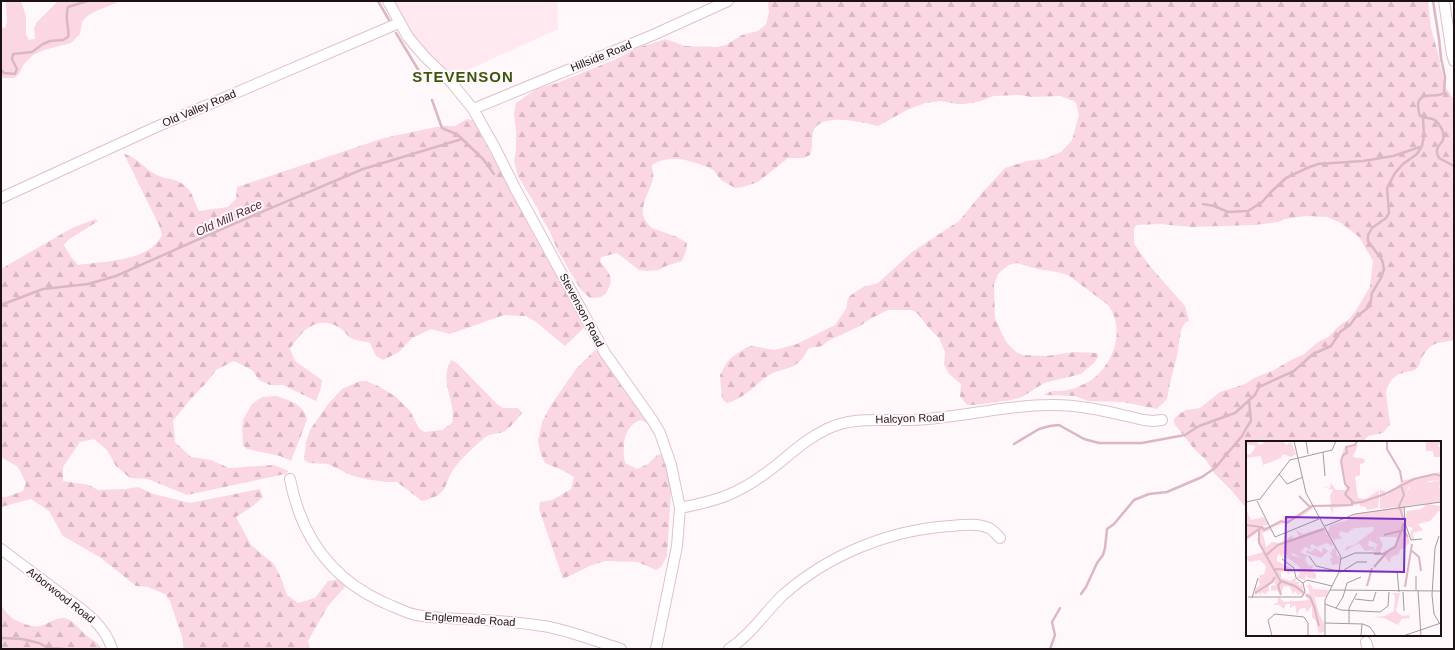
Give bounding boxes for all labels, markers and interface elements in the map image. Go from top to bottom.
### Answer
street label: Hillside Road [569,38,633,74]
district label: STEVENSON [412,68,514,85]
street label: Old Valley Road [160,87,238,129]
water label: Old Mill Race [194,197,265,239]
street label: Stevenson Road [558,271,606,349]
street label: Halcyon Road [875,411,945,425]
inset map [1246,441,1441,636]
street label: Arborwood Road [25,565,97,625]
street label: Englemeade Road [424,610,516,628]

